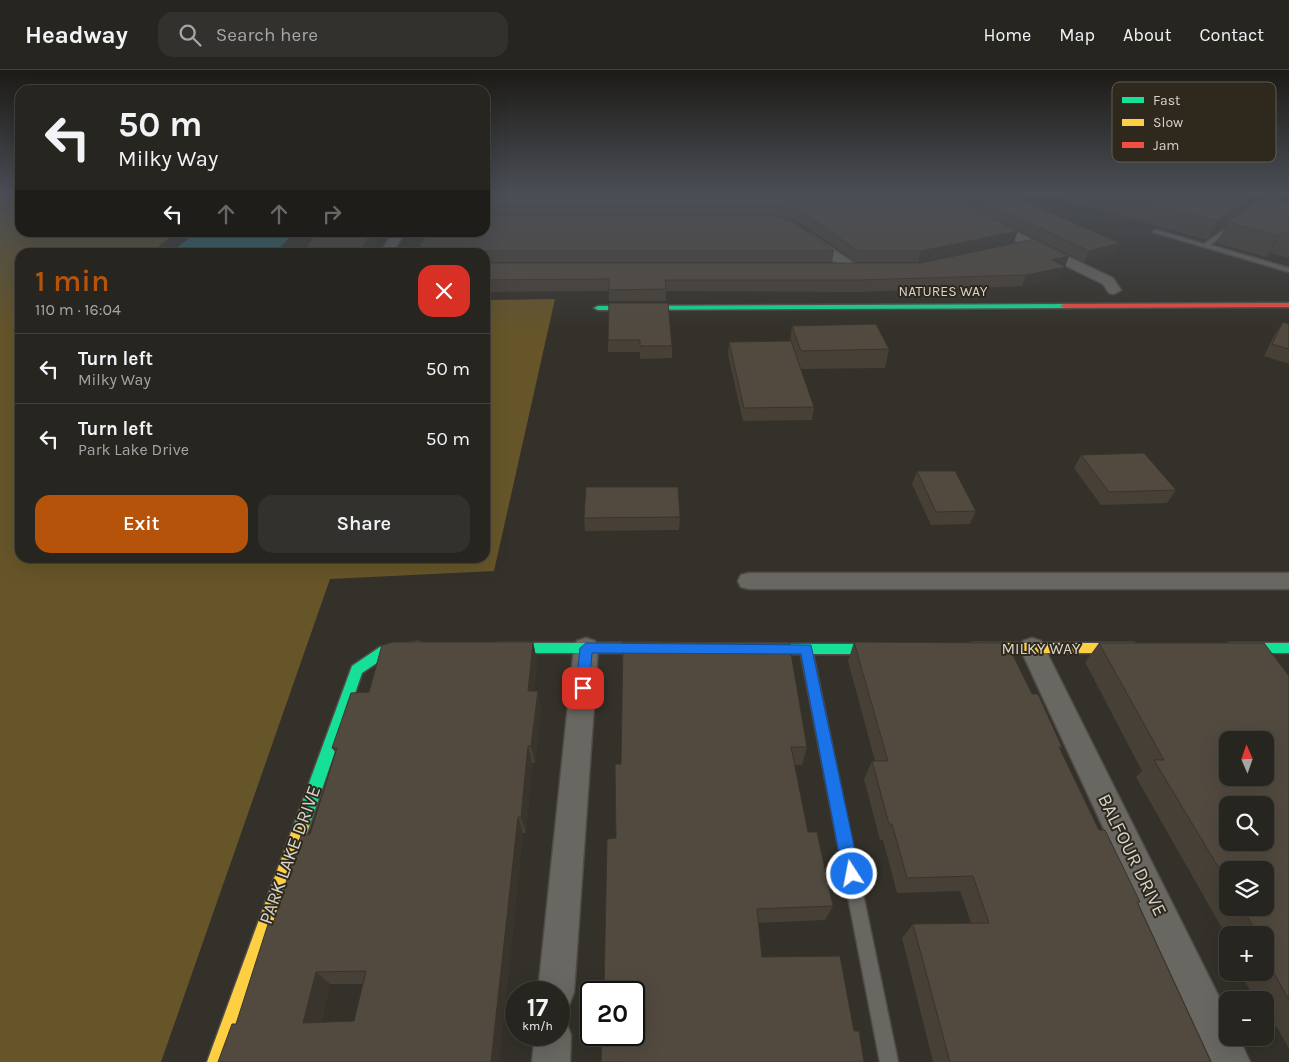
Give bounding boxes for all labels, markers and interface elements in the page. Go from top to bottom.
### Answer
search box [158,12,508,57]
text: Headway [25,21,128,49]
icon: search [176,21,204,49]
text: Search here [216,24,318,46]
text: Home [983,24,1031,46]
text: Map [1059,24,1095,46]
text: About [1123,24,1172,46]
text: Contact [1200,24,1264,46]
legend [1112,82,1276,162]
text: Fast [1153,92,1180,109]
text: 50 m [118,104,203,145]
icon: left [35,105,100,170]
text: Slow [1153,114,1183,131]
text: Jam [1153,137,1179,154]
text: Milky Way [118,146,218,172]
icon: left [159,200,187,228]
icon: ahead [212,200,240,228]
icon: ahead [265,200,293,228]
icon: right [318,200,346,228]
text: 1 min [35,263,109,299]
button: close [418,265,470,317]
street label: NATURES WAY [899,283,988,300]
text: 110 m · 16:04 [35,300,121,319]
text: Turn left [78,348,153,370]
icon: left [35,355,63,383]
text: 50 m [426,358,470,380]
text: Milky Way [78,370,151,389]
text: Turn left [78,418,153,440]
icon: left [35,425,63,453]
text: 50 m [426,428,470,450]
text: Park Lake Drive [78,440,189,459]
button: Exit [35,495,248,553]
button: Share [258,495,470,553]
street label: MILKY WAY [1001,639,1081,658]
pin [562,667,604,709]
icon: arrive [569,674,597,702]
north arrow [1219,731,1274,786]
map controls [1219,731,1274,1046]
street label: PARK LAKE DRIVE [255,783,325,927]
street label: BALFOUR DRIVE [1093,790,1171,920]
button: search [1219,796,1274,851]
position arrow [825,847,877,899]
button: layers [1219,861,1274,916]
button: + [1219,926,1274,981]
speed limit sign: 20 [580,981,645,1046]
button: − [1219,991,1274,1046]
text: 17 [527,993,548,1022]
text: km/h [522,1019,553,1033]

